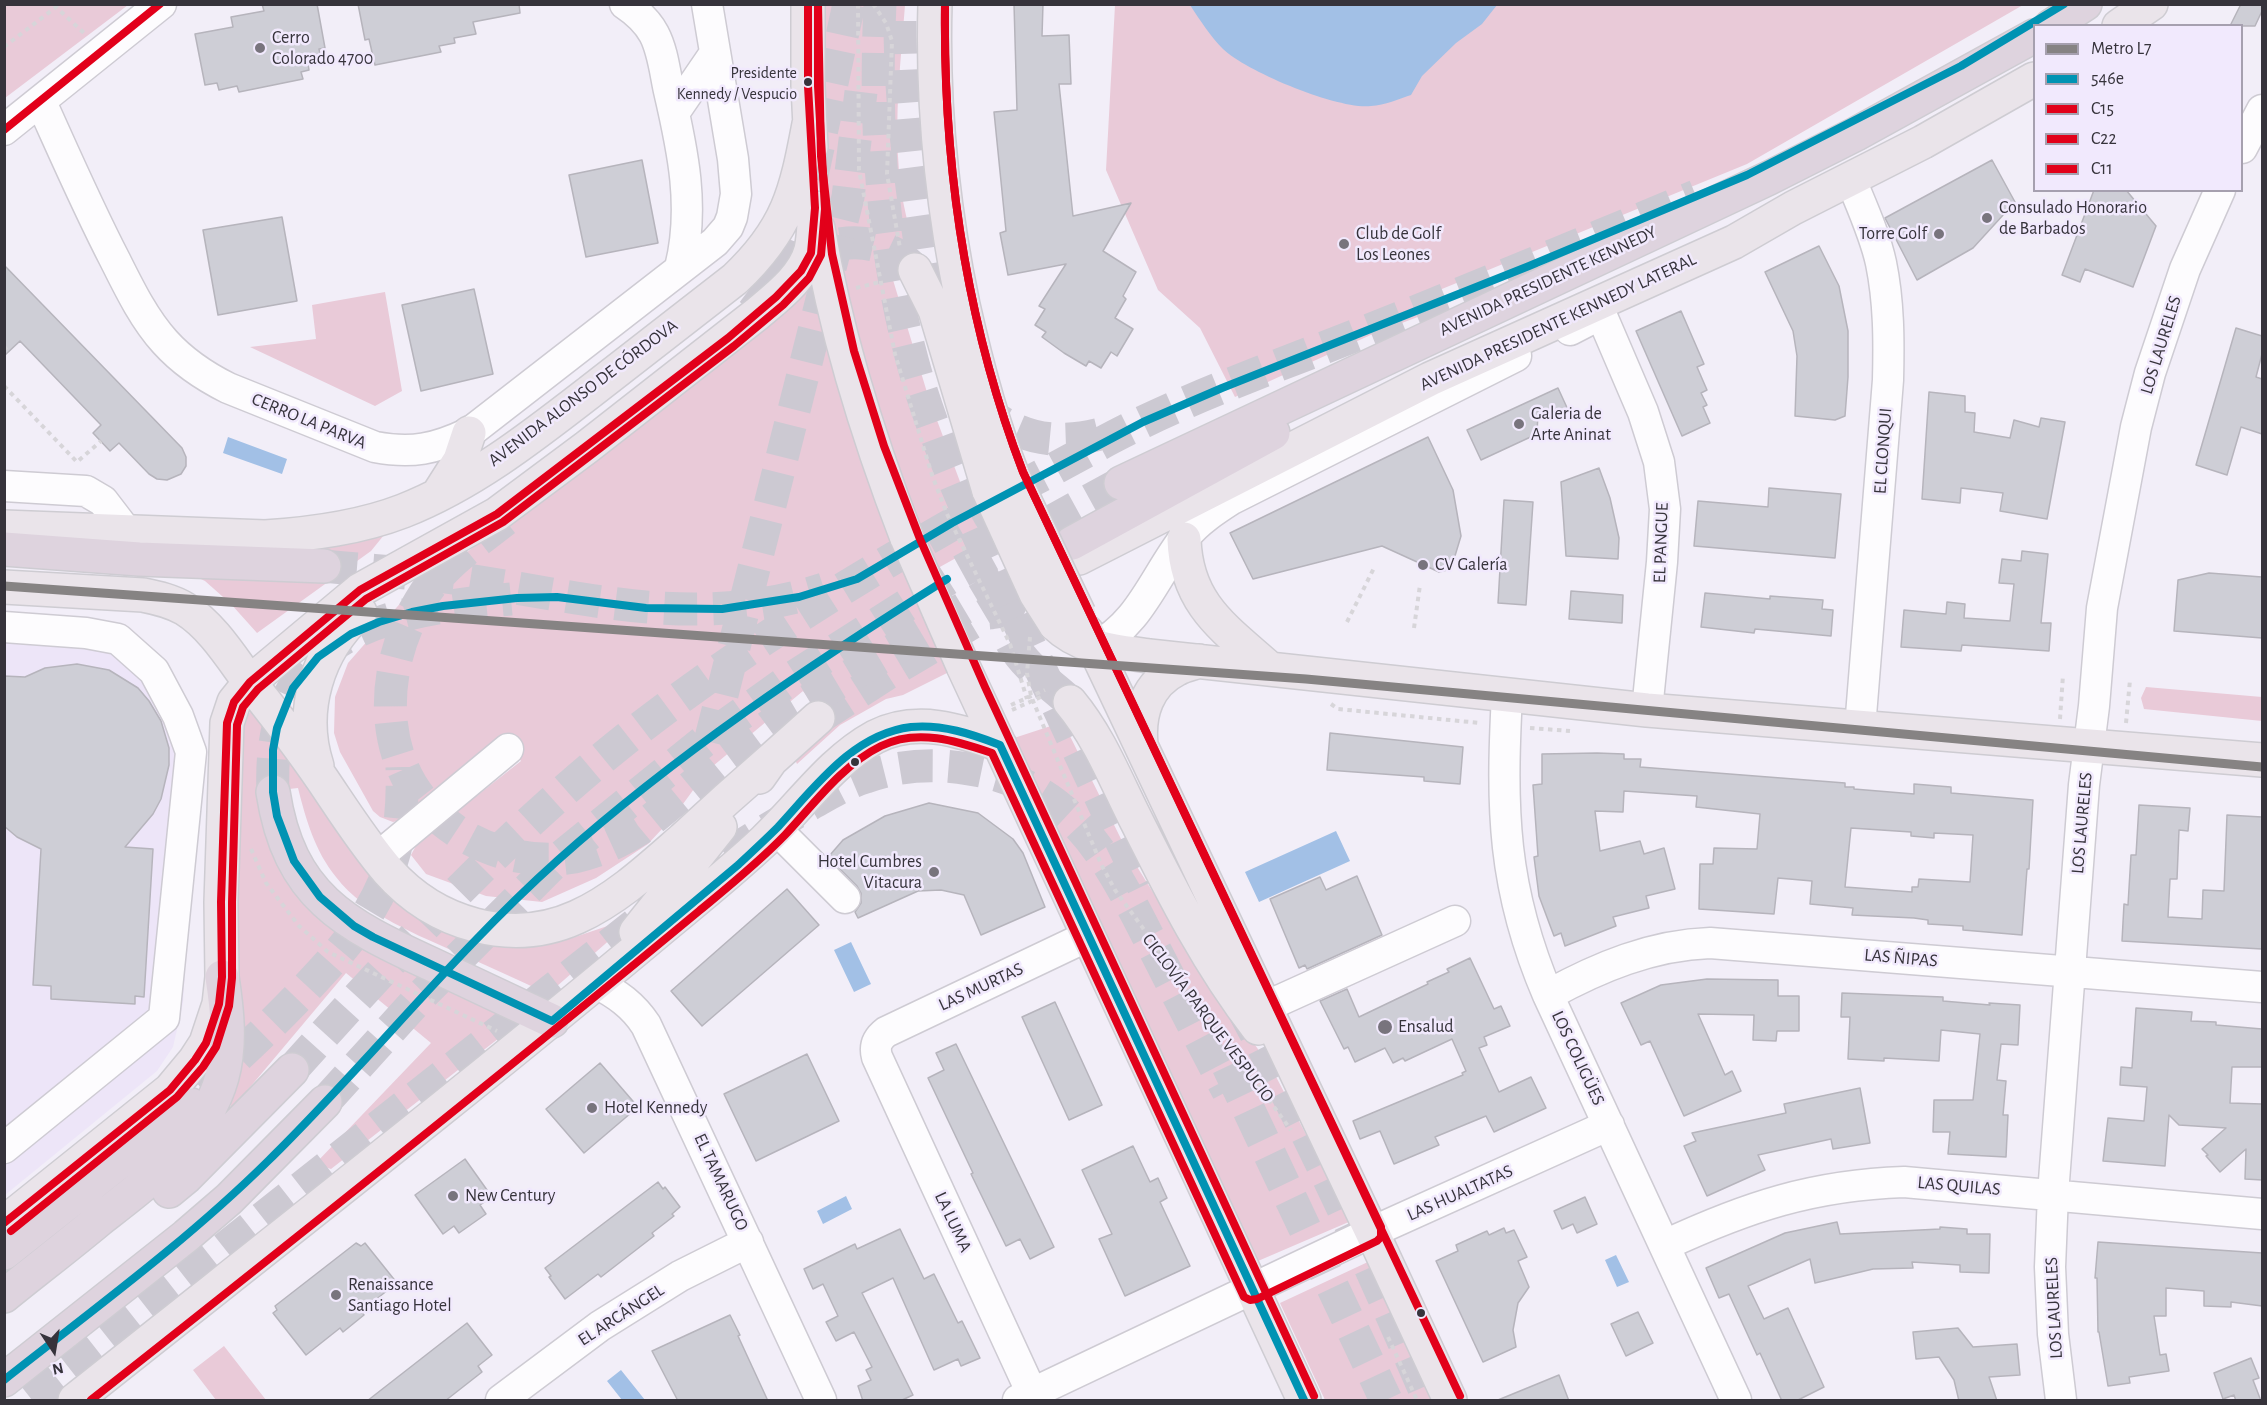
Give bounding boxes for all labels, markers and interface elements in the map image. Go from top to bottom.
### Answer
legend [2033,24,2243,192]
place label: Cerro Colorado 4700 [272,27,373,70]
text: Metro L7 [2091,40,2151,58]
marker: Cerro Colorado 4700 [253,41,267,55]
place label: Presidente Kennedy / Vespucio [677,63,797,101]
text: 546e [2091,70,2124,88]
marker: Presidente Kennedy / Vespucio [802,76,814,88]
text: C15 [2091,100,2114,118]
text: C22 [2091,130,2117,148]
text: C11 [2091,160,2113,178]
place label: Consulado Honorario de Barbados [1999,197,2147,240]
marker: Consulado Honorario de Barbados [1980,211,1994,225]
street label: AVENIDA PRESIDENTE KENNEDY [1436,221,1660,341]
place label: Club de Golf Los Leones [1356,223,1441,266]
place label: Torre Golf [1859,223,1927,245]
marker: Torre Golf [1932,227,1946,241]
marker: Club de Golf Los Leones [1337,237,1351,251]
street label: AVENIDA PRESIDENTE KENNEDY LATERAL [1416,248,1700,396]
street label: LOS LAURELES [2136,293,2186,397]
street label: AVENIDA ALONSO DE CÓRDOVA [484,315,682,471]
street label: CERRO LA PARVA [249,388,369,454]
place label: Galeria de Arte Aninat [1531,403,1611,446]
street label: EL CLONQUI [1869,407,1897,495]
marker: Galeria de Arte Aninat [1512,417,1526,431]
street label: EL PANGUE [1649,502,1673,584]
place label: CV Galería [1435,554,1508,576]
marker: CV Galería [1416,558,1430,572]
unlabelled marker [849,756,861,768]
street label: LOS LAURELES [2067,771,2097,875]
place label: Hotel Cumbres Vitacura [818,851,922,894]
marker: Hotel Cumbres Vitacura [927,865,941,879]
street label: CICLOVÍA PARQUE VESPUCIO [1137,929,1279,1107]
street label: LAS ÑIPAS [1863,944,1939,972]
street label: LAS MURTAS [935,958,1027,1016]
street label: LOS COLIGÜES [1547,1007,1609,1109]
place label: Ensalud [1398,1016,1454,1038]
marker: Ensalud [1376,1018,1394,1036]
place label: Hotel Kennedy [604,1097,707,1119]
marker: Hotel Kennedy [585,1101,599,1115]
street label: EL TAMARUGO [689,1130,753,1234]
street label: LAS HUALTATAS [1404,1160,1516,1226]
street label: LAS QUILAS [1917,1172,2001,1200]
place label: New Century [465,1185,555,1207]
street label: LA LUMA [930,1188,976,1256]
marker: New Century [446,1189,460,1203]
street label: LOS LAURELES [2041,1257,2067,1359]
place label: Renaissance Santiago Hotel [348,1274,452,1316]
street label: EL ARCÁNGEL [574,1279,668,1351]
marker: Renaissance Santiago Hotel [329,1288,343,1302]
unlabelled marker [1415,1307,1427,1319]
north arrow [24,1321,84,1381]
text: N [51,1360,65,1378]

